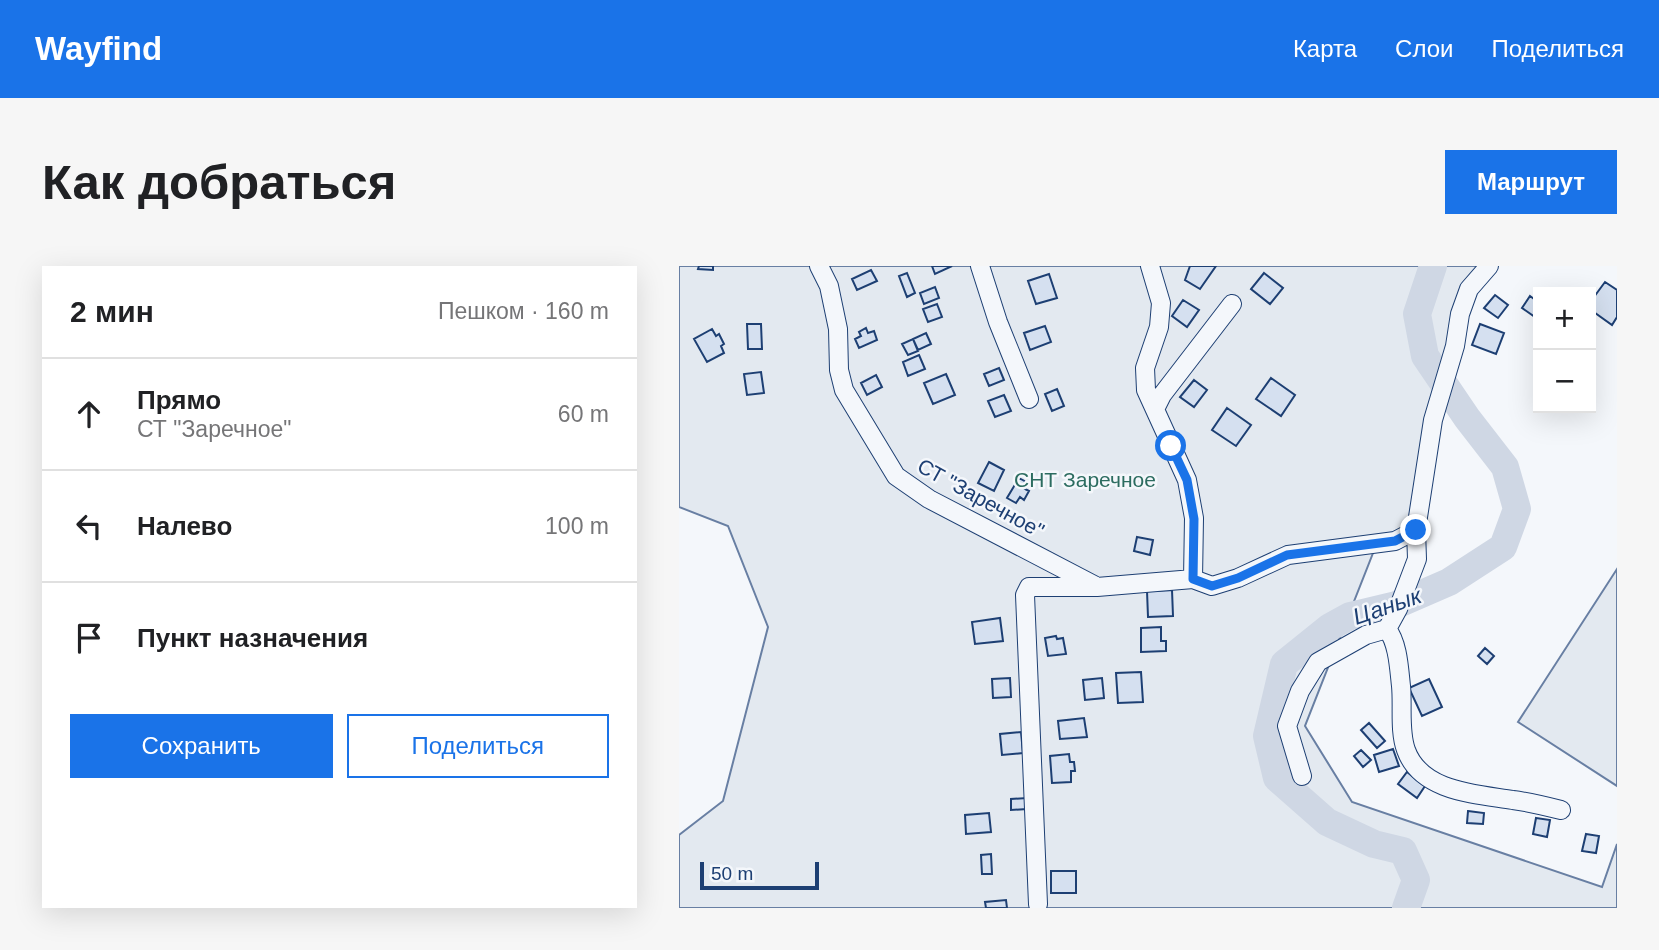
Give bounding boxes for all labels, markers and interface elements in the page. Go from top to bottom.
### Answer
text: Wayfind [35,30,162,67]
text: Карта [1293,35,1357,62]
text: Слои [1395,35,1453,62]
text: Поделиться [1491,35,1624,62]
button: Маршрут [1445,150,1617,214]
text: Как добраться [42,155,396,209]
map controls [1533,287,1596,413]
button: + [1533,287,1596,350]
text: 2 мин [70,295,154,328]
text: Пешком · 160 m [438,298,609,324]
button: − [1533,350,1596,413]
text: Прямо [137,385,221,415]
icon: ahead [70,395,108,433]
text: 60 m [558,401,609,427]
text: СТ "Заречное" [137,416,291,442]
route start [1155,430,1186,461]
street label: СТ "Заречное" [914,454,1048,542]
park label: СНТ Заречное [1014,468,1156,491]
icon: left [70,507,108,545]
text: Налево [137,511,232,541]
text: 100 m [545,513,609,539]
route end [1400,514,1431,545]
water label: Цанык [1349,582,1426,630]
icon: arrive [70,619,108,657]
text: Пункт назначения [137,623,368,653]
button: Сохранить [70,714,333,778]
button: Поделиться [347,714,609,778]
scale bar [700,859,819,891]
text: 50 m [711,863,753,884]

